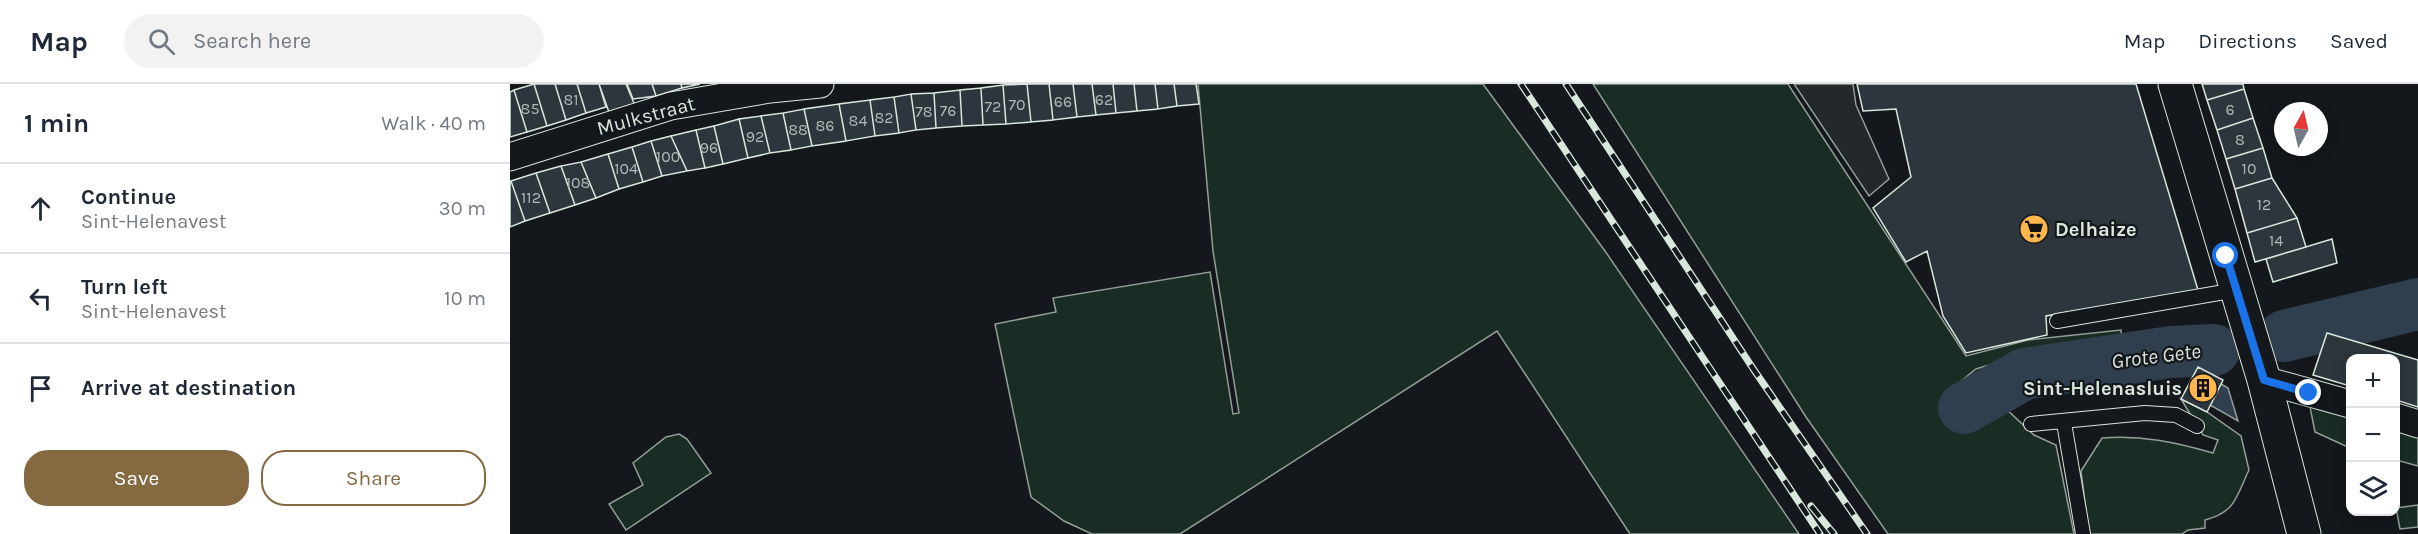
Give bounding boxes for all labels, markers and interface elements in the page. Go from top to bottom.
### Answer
search box [124,14,544,68]
text: Map [30,25,88,58]
icon: search [145,25,178,58]
text: Search here [193,28,311,54]
text: Map [2124,29,2165,53]
text: Directions [2198,29,2297,53]
text: Saved [2330,29,2388,53]
house number: 81 [563,90,579,109]
house number: 62 [1095,90,1113,109]
street label: Mulkstraat [594,92,698,140]
house number: 66 [1054,92,1072,111]
house number: 70 [1008,95,1026,114]
house number: 72 [985,97,1001,116]
house number: 85 [521,99,539,118]
house number: 6 [2225,100,2235,119]
house number: 76 [940,101,956,120]
house number: 78 [915,102,933,121]
north arrow [2274,102,2328,156]
text: 1 min [24,108,89,139]
house number: 82 [874,108,894,127]
house number: 84 [849,111,867,130]
text: Walk · 40 m [381,112,486,135]
house number: 86 [816,116,835,135]
house number: 88 [788,120,808,139]
house number: 92 [746,127,764,146]
house number: 8 [2235,130,2245,149]
house number: 96 [700,138,718,157]
house number: 100 [656,147,680,166]
house number: 104 [614,159,638,178]
house number: 10 [2242,159,2256,178]
house number: 108 [566,173,590,192]
text: Continue [81,184,176,210]
house number: 112 [521,188,541,207]
icon: ahead [24,192,57,225]
house number: 12 [2257,195,2271,214]
text: 30 m [439,197,486,220]
text: Sint-Helenavest [81,210,227,233]
supermarket icon: Delhaize [2018,213,2050,245]
place label: Delhaize [2055,218,2137,241]
house number: 14 [2269,231,2283,250]
route start [2212,242,2238,268]
text: Turn left [81,274,168,300]
icon: left [24,282,57,315]
text: 10 m [444,287,486,310]
text: Sint-Helenavest [81,300,227,323]
water label: Grote Gete [2110,339,2202,373]
map controls [2346,354,2400,516]
button: + [2346,354,2400,408]
icon: arrive [24,372,57,405]
building icon: Sint-Helenasluis [2187,372,2219,404]
text: Arrive at destination [81,375,296,401]
place label: Sint-Helenasluis [2023,377,2182,400]
route end [2295,379,2321,405]
button: − [2346,408,2400,462]
button: Save [24,450,249,506]
button: Share [261,450,486,506]
button: layers [2346,462,2400,516]

